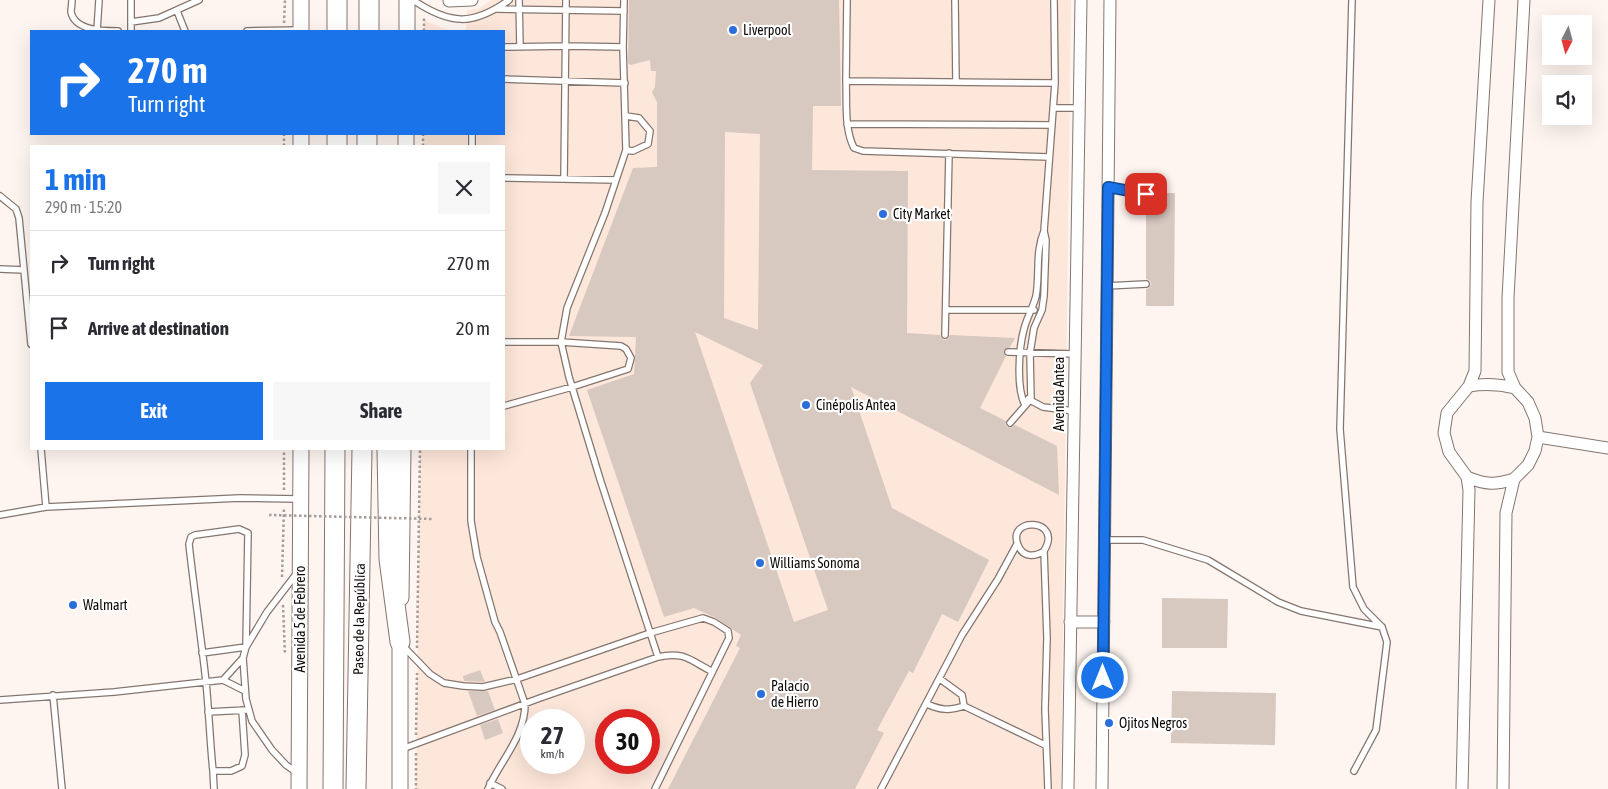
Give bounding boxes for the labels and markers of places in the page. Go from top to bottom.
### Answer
place label: Liverpool [743,22,792,38]
marker: Liverpool [727,24,739,36]
pin [1125,173,1167,215]
place label: City Market [893,206,951,222]
marker: City Market [877,208,889,220]
place label: Cinépolis Antea [816,397,896,413]
marker: Cinépolis Antea [800,399,812,411]
place label: Williams Sonoma [770,555,860,571]
marker: Williams Sonoma [754,557,766,569]
place label: Walmart [83,597,128,613]
marker: Walmart [67,599,79,611]
place label: Palacio de Hierro [771,678,818,710]
marker: Palacio de Hierro [755,688,767,700]
place label: Ojitos Negros [1119,715,1187,731]
marker: Ojitos Negros [1103,717,1115,729]

